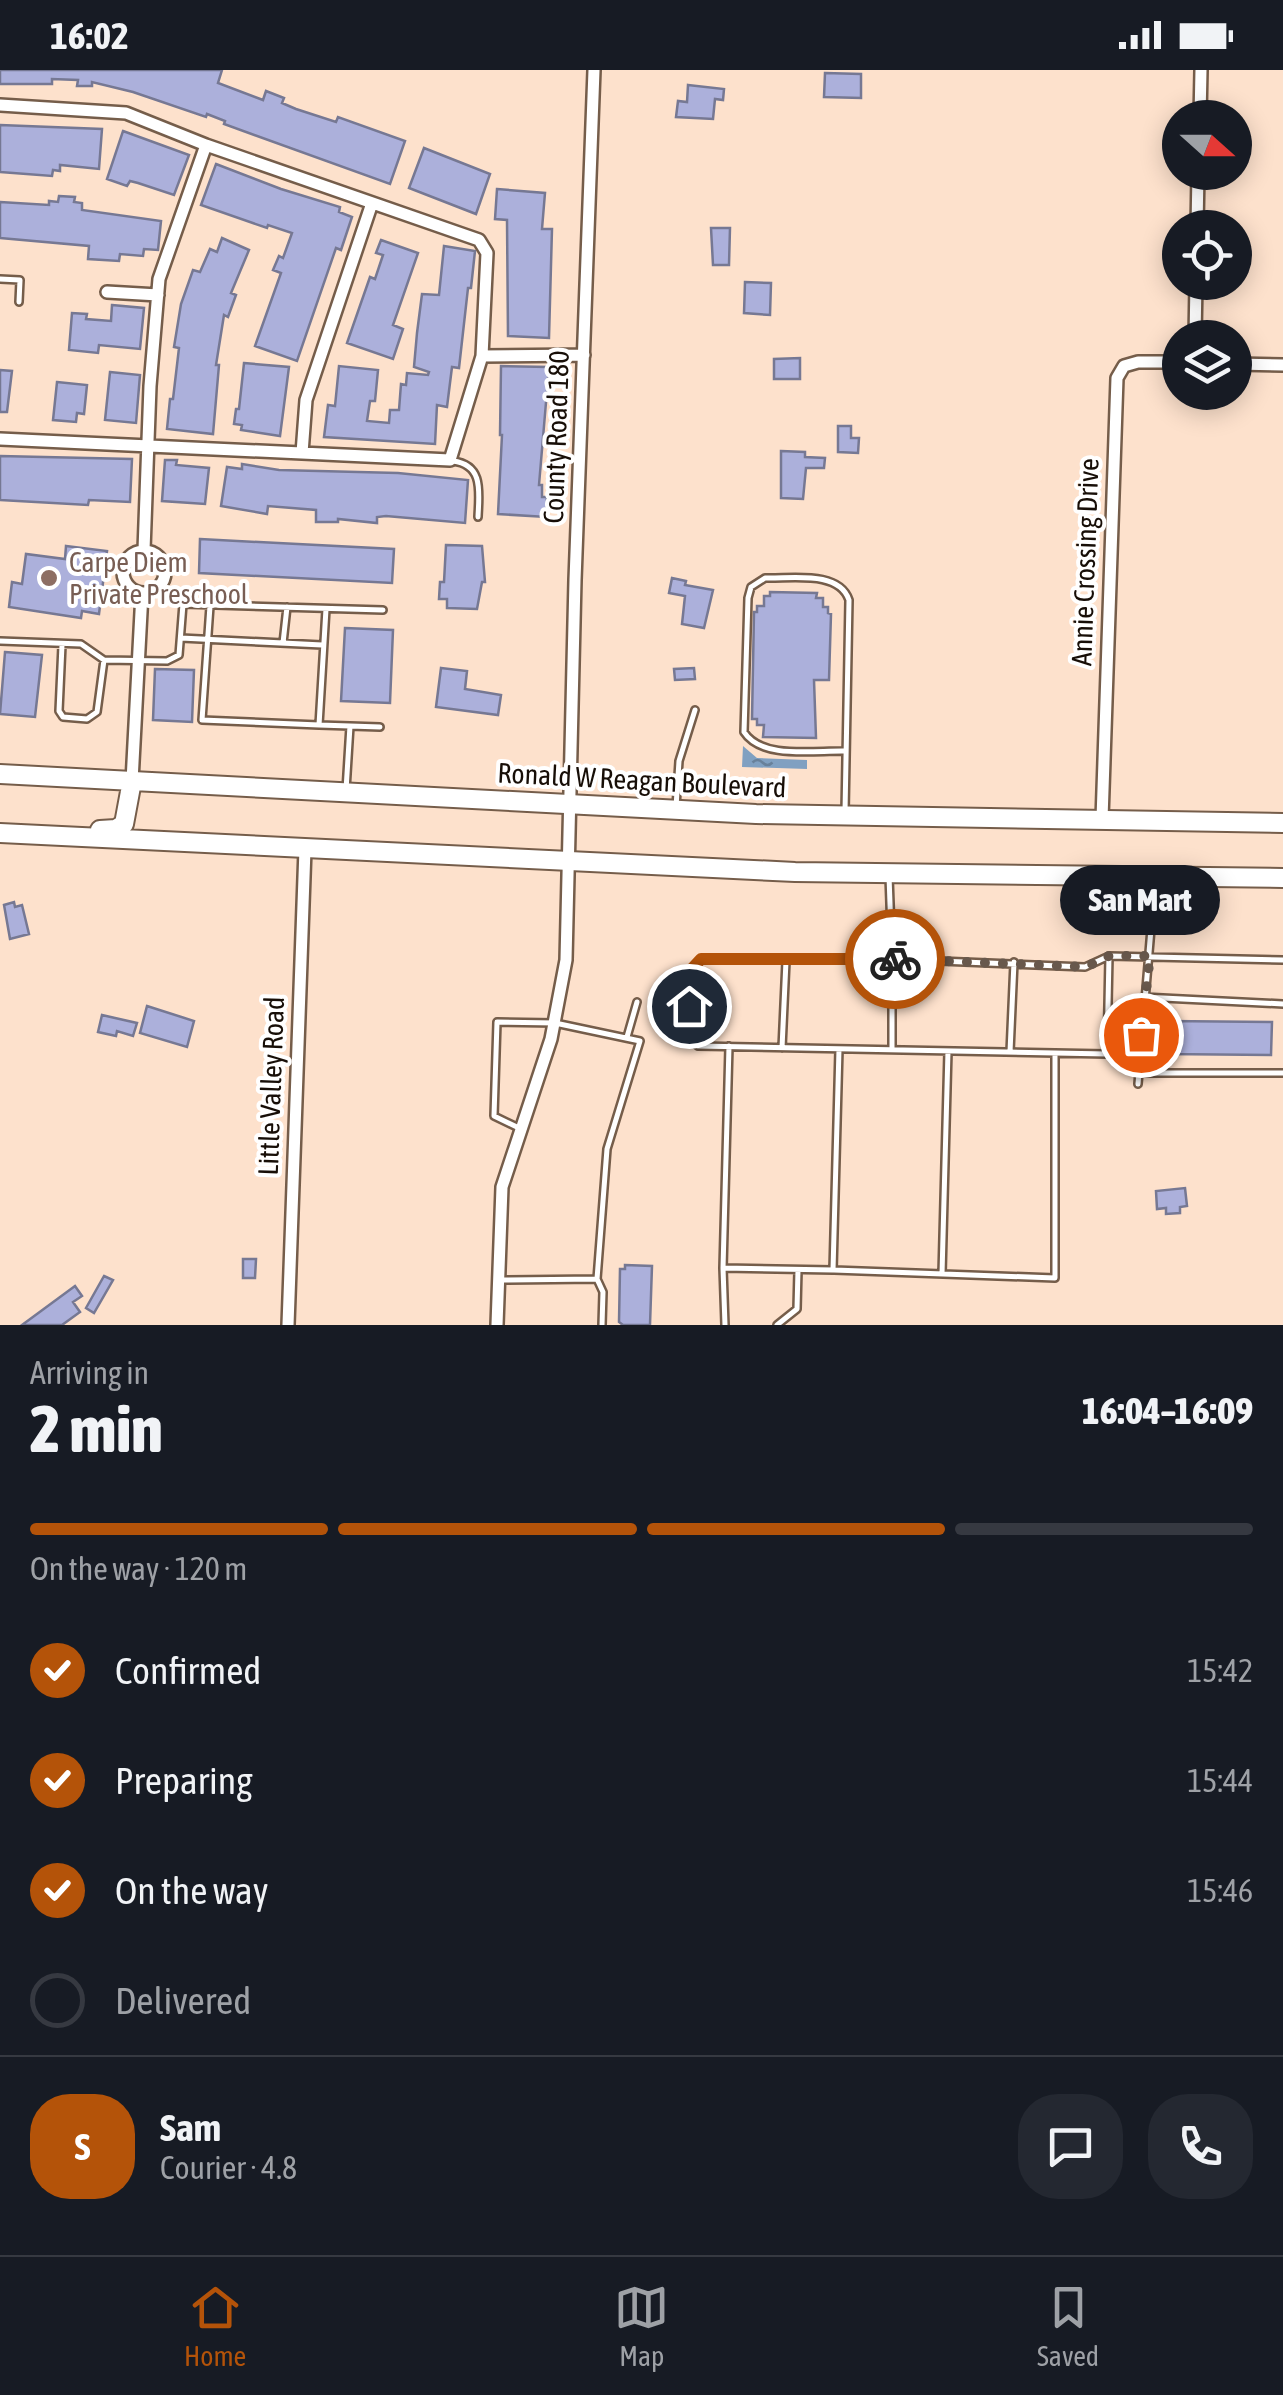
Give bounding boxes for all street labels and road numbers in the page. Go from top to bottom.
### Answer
street label: County Road 180 [537,350,575,524]
street label: Annie Crossing Drive [1065,458,1105,666]
street label: Ronald W Reagan Boulevard [497,756,787,804]
street label: Little Valley Road [252,996,290,1176]

